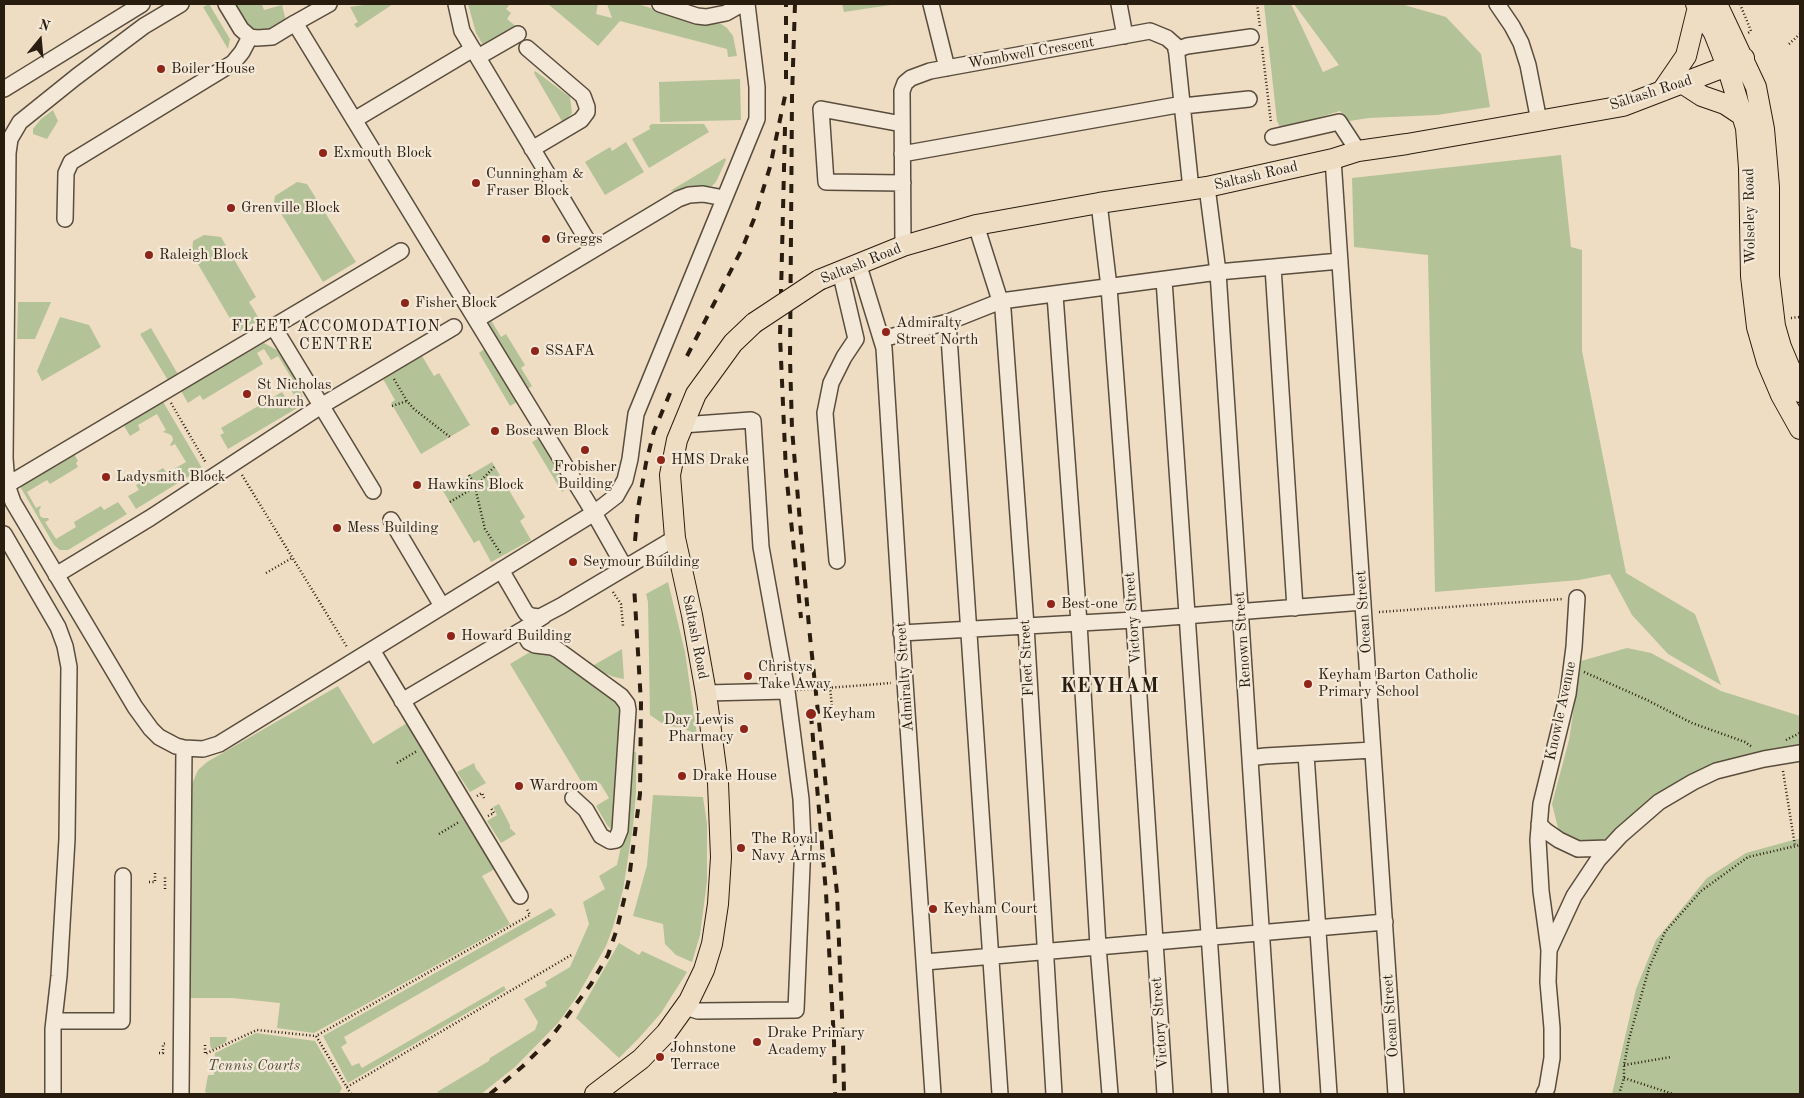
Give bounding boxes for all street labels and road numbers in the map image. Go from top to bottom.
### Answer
street label: Wombwell Crescent [966,33,1096,73]
street label: Saltash Road [1607,71,1695,115]
street label: Saltash Road [1212,158,1300,194]
street label: Wolseley Road [1740,168,1760,264]
street label: Saltash Road [818,240,904,288]
street label: Ocean Street [1352,570,1376,654]
street label: Victory Street [1121,571,1145,665]
street label: Renown Street [1231,591,1255,689]
street label: Saltash Road [678,593,712,681]
street label: Fleet Street [1016,619,1038,697]
street label: Admiralty Street [892,622,918,732]
street label: Knowle Avenue [1542,660,1580,762]
street label: Ocean Street [1379,974,1403,1058]
street label: Victory Street [1148,976,1172,1070]

